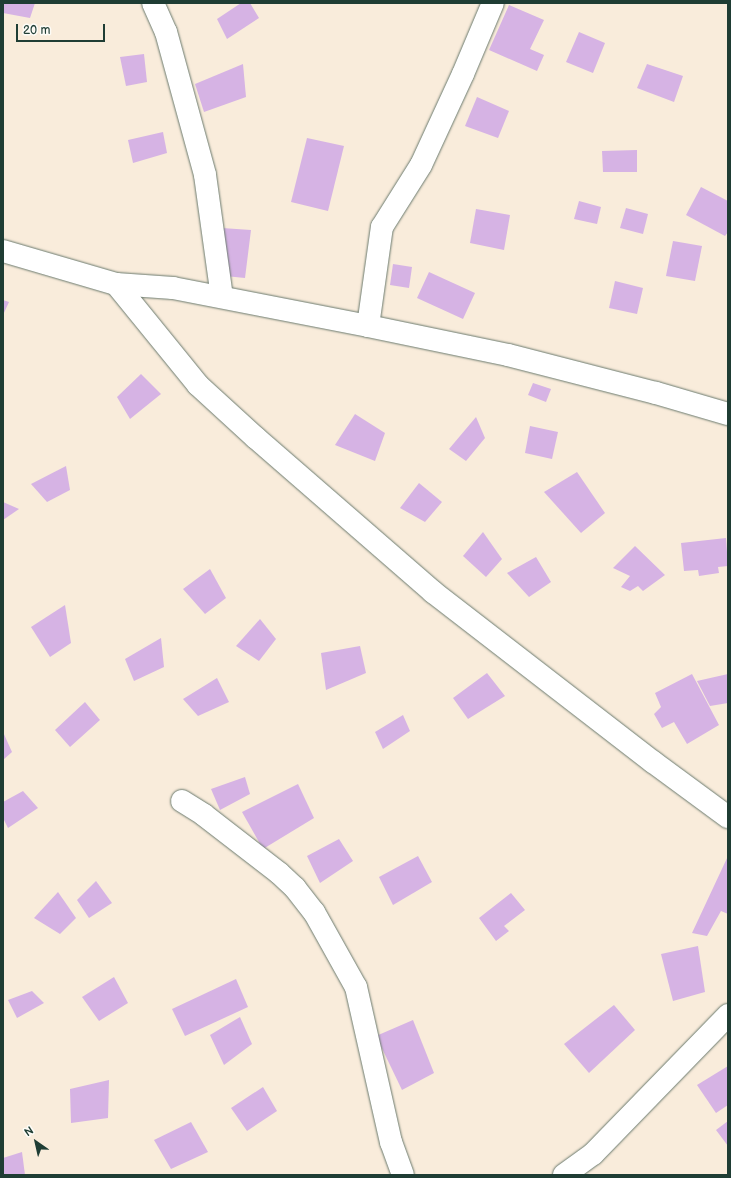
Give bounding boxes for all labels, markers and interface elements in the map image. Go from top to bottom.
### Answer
scale bar [18,16,107,42]
text: 20 m [23,23,50,38]
north arrow [16,1122,56,1162]
text: N [22,1124,36,1139]

